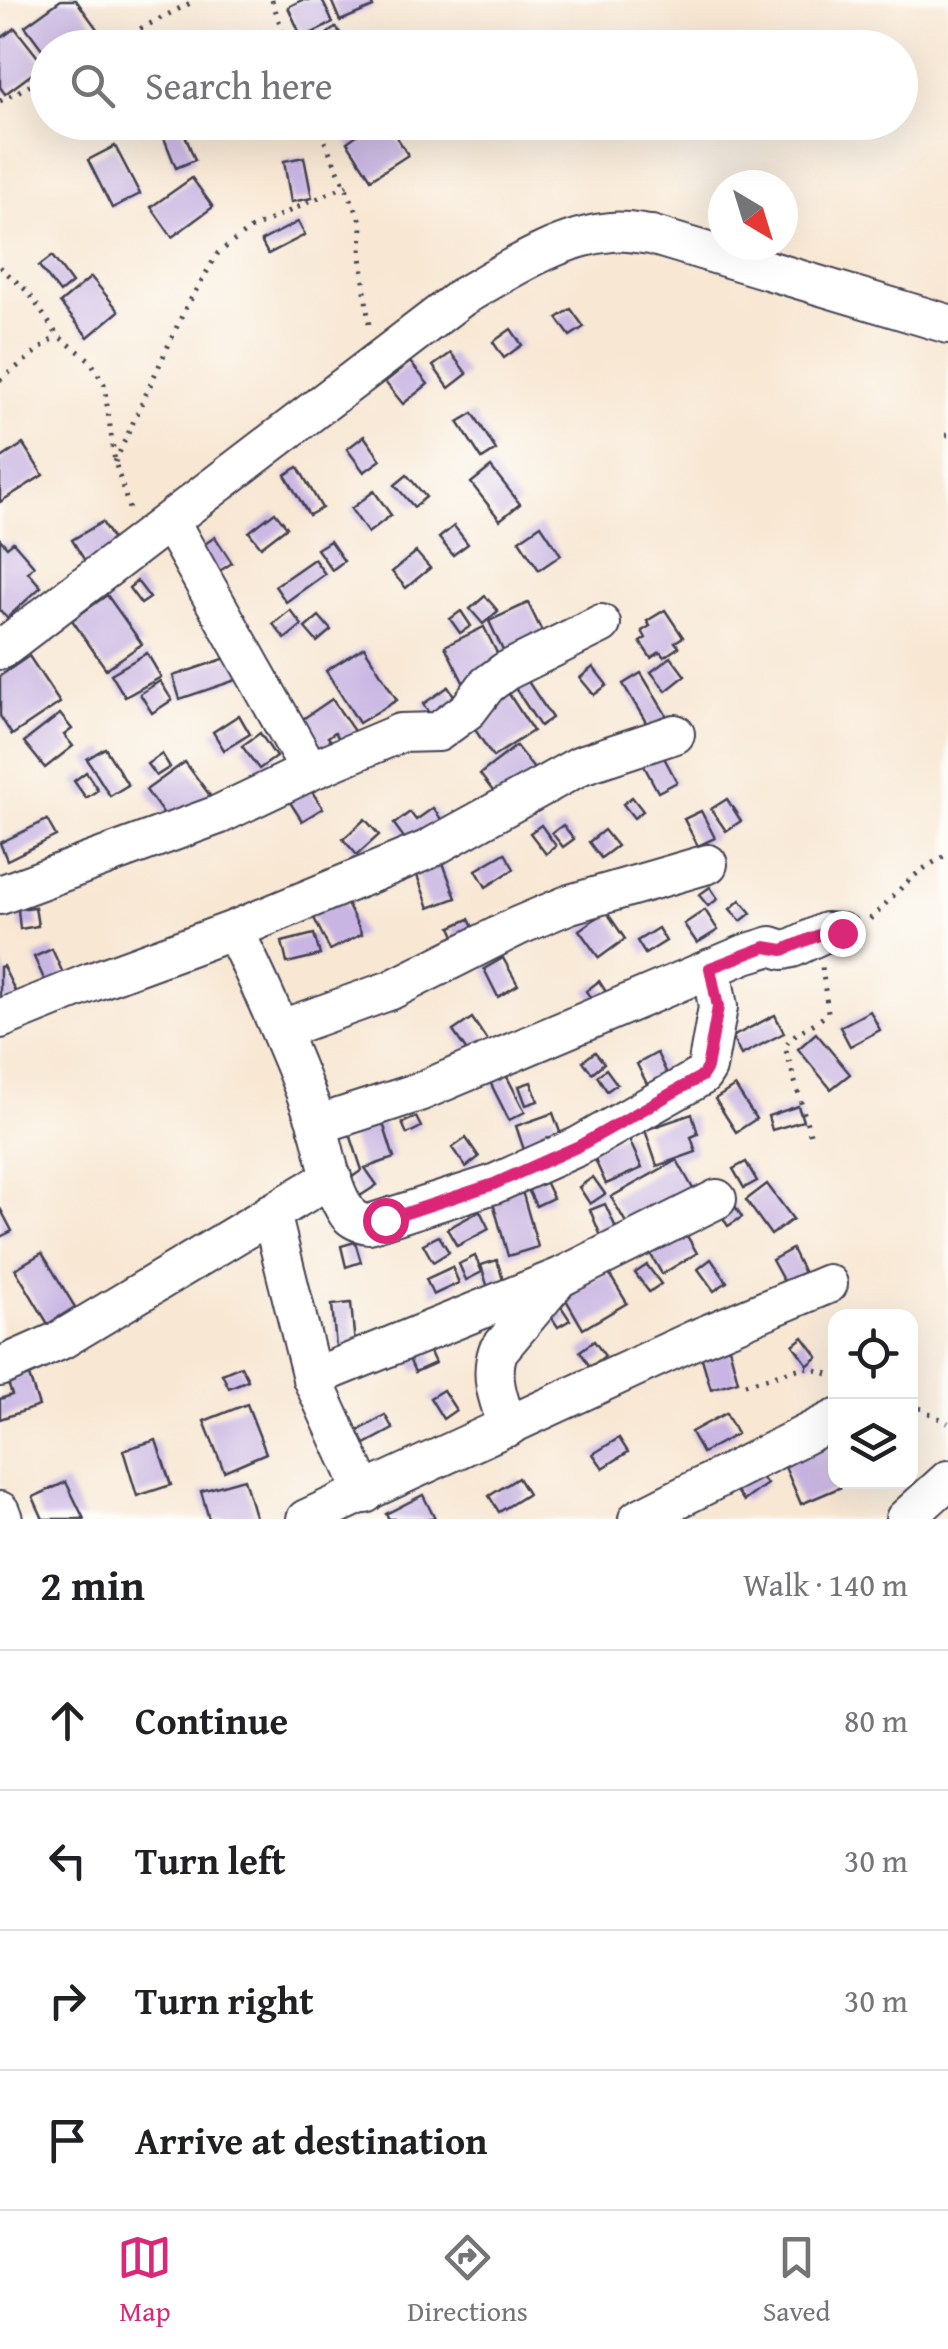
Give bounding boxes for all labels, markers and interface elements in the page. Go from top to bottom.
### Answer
search box [30,30,918,140]
text: Search here [145,57,333,113]
icon: search [65,58,120,113]
north arrow [708,170,798,260]
route end [820,911,866,957]
route start [363,1198,409,1244]
map controls [828,1309,918,1489]
button: locate [828,1309,918,1399]
button: layers [828,1399,918,1489]
text: 2 min [40,1554,145,1615]
text: Walk · 140 m [743,1561,908,1608]
text: Continue [135,1692,288,1748]
icon: ahead [40,1693,95,1748]
text: 80 m [844,1697,908,1744]
text: Turn left [135,1832,286,1888]
icon: left [40,1833,95,1888]
text: 30 m [844,1837,908,1884]
text: Turn right [135,1972,314,2028]
icon: right [40,1973,95,2028]
text: 30 m [844,1977,908,2024]
text: Arrive at destination [135,2112,488,2168]
icon: arrive [40,2113,95,2168]
tab: Map [117,2230,172,2331]
tab: Directions [407,2230,528,2331]
tab: Saved [763,2230,831,2331]

